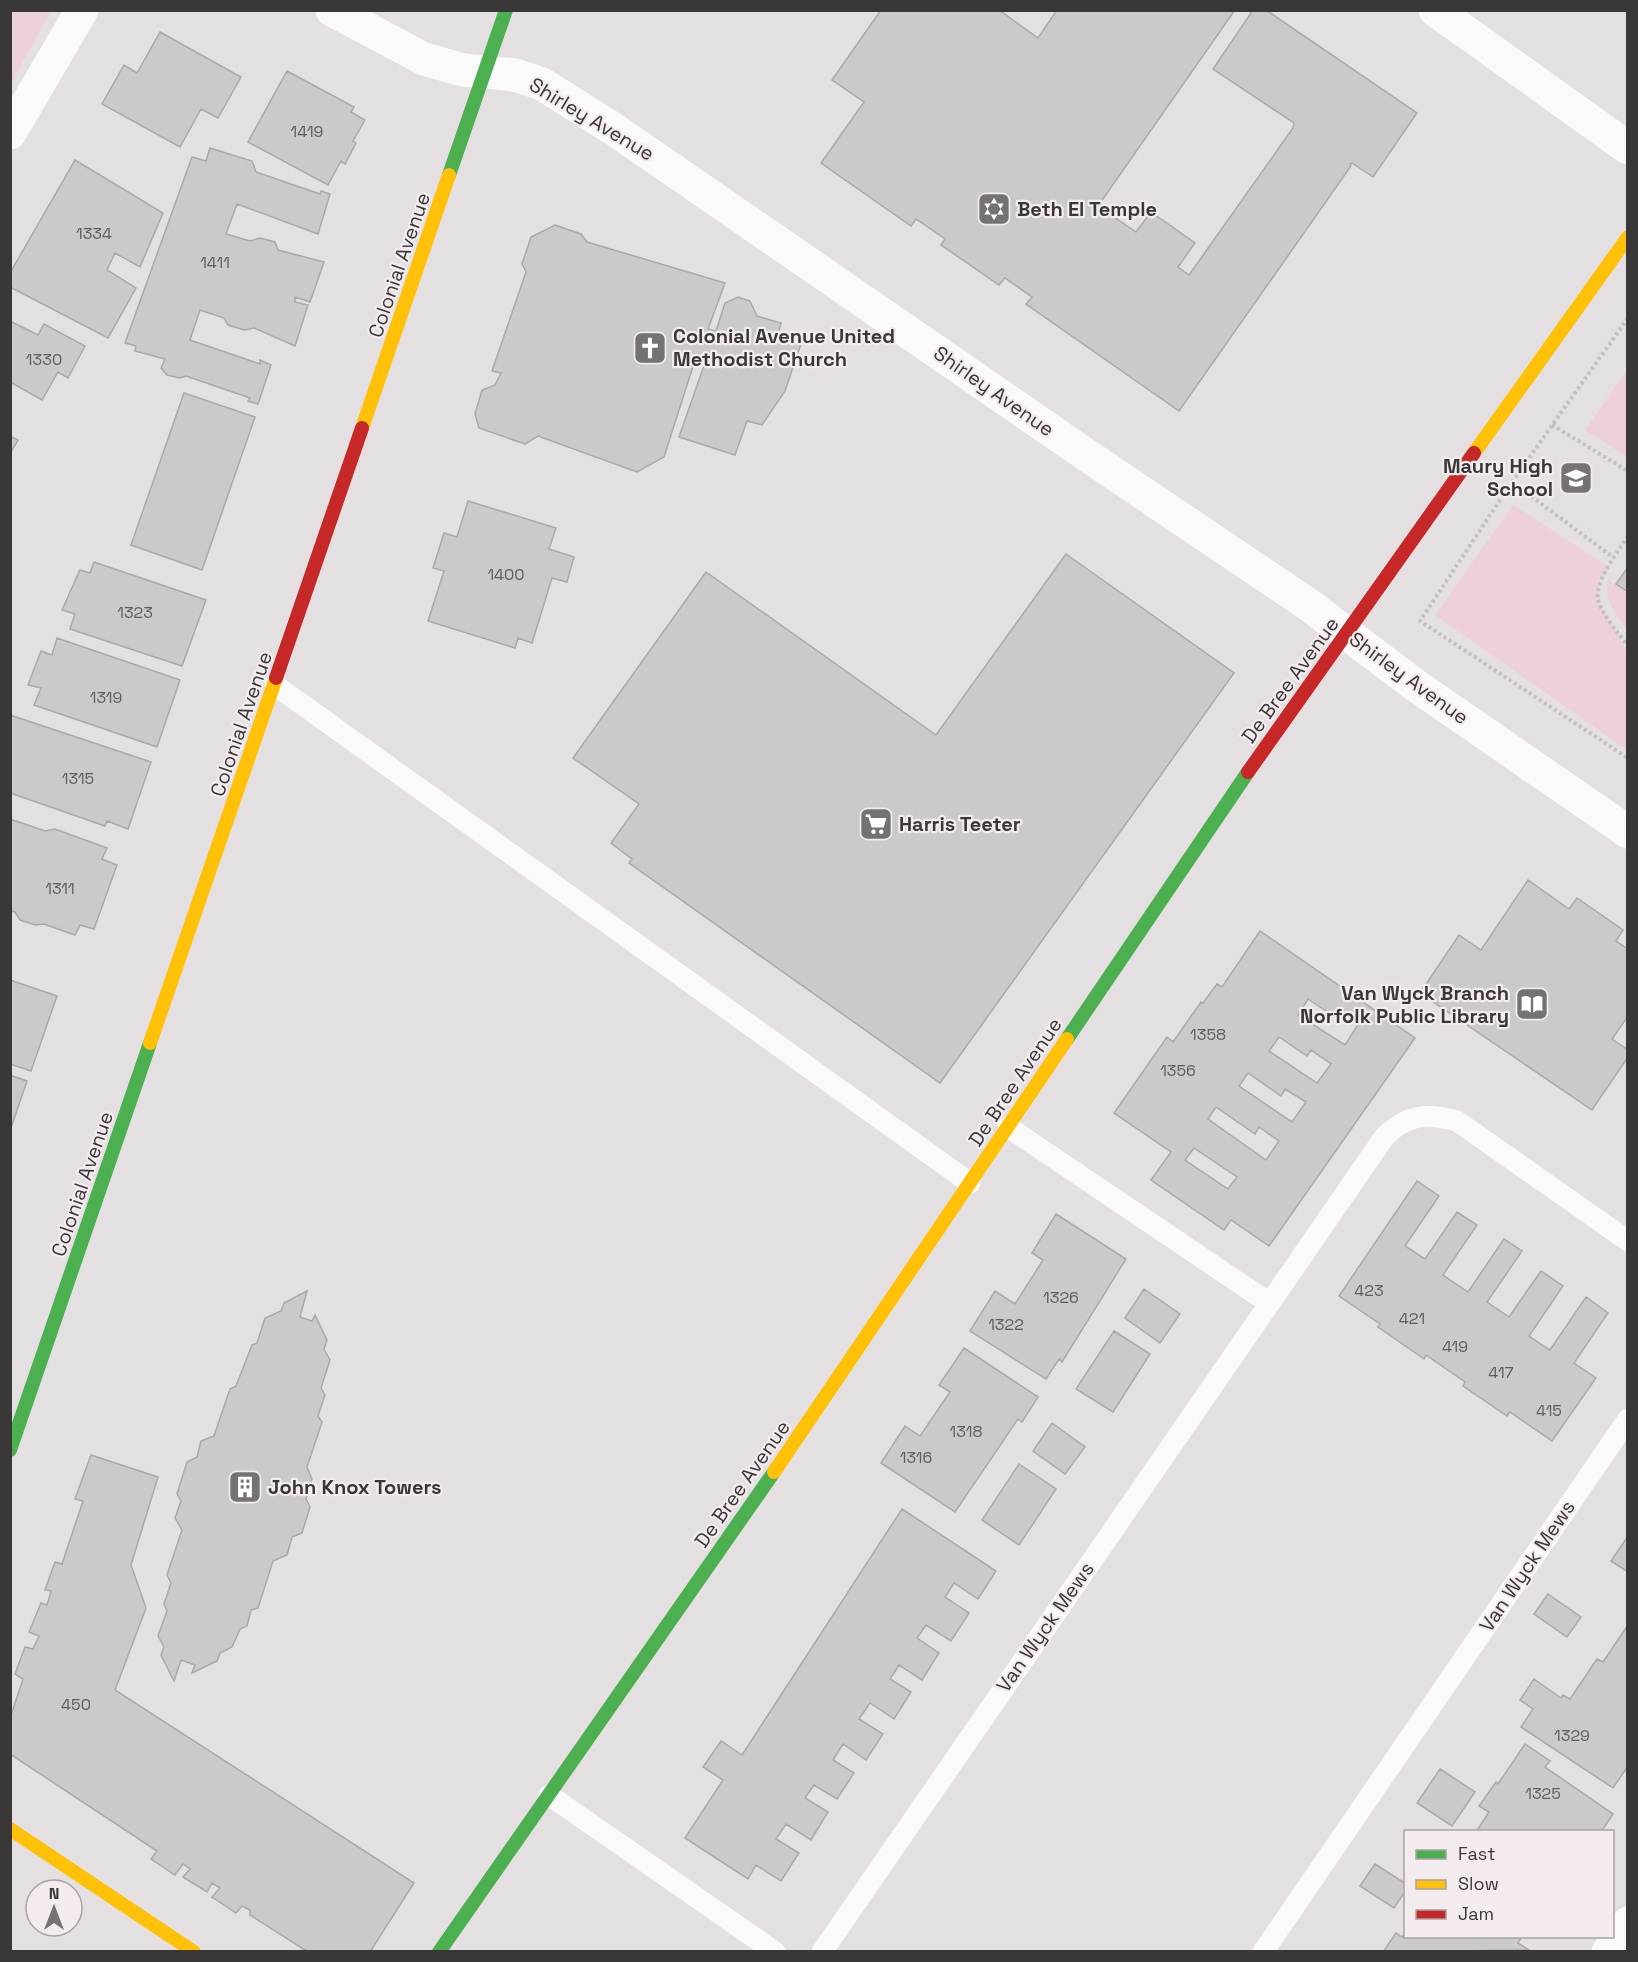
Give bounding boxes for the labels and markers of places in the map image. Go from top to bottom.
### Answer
synagogue icon: Beth El Temple [976,191,1012,227]
place label: Beth El Temple [1017,196,1157,222]
place label: Colonial Avenue United Methodist Church [673,323,895,372]
church icon: Colonial Avenue United Methodist Church [632,330,668,366]
place label: Maury High School [1443,453,1553,502]
school or university icon: Maury High School [1558,460,1594,496]
supermarket icon: Harris Teeter [858,806,894,842]
place label: Harris Teeter [899,811,1021,837]
place label: Van Wyck Branch Norfolk Public Library [1300,980,1509,1029]
library icon: Van Wyck Branch Norfolk Public Library [1514,986,1550,1022]
building icon: John Knox Towers [227,1469,263,1505]
place label: John Knox Towers [268,1474,442,1500]

